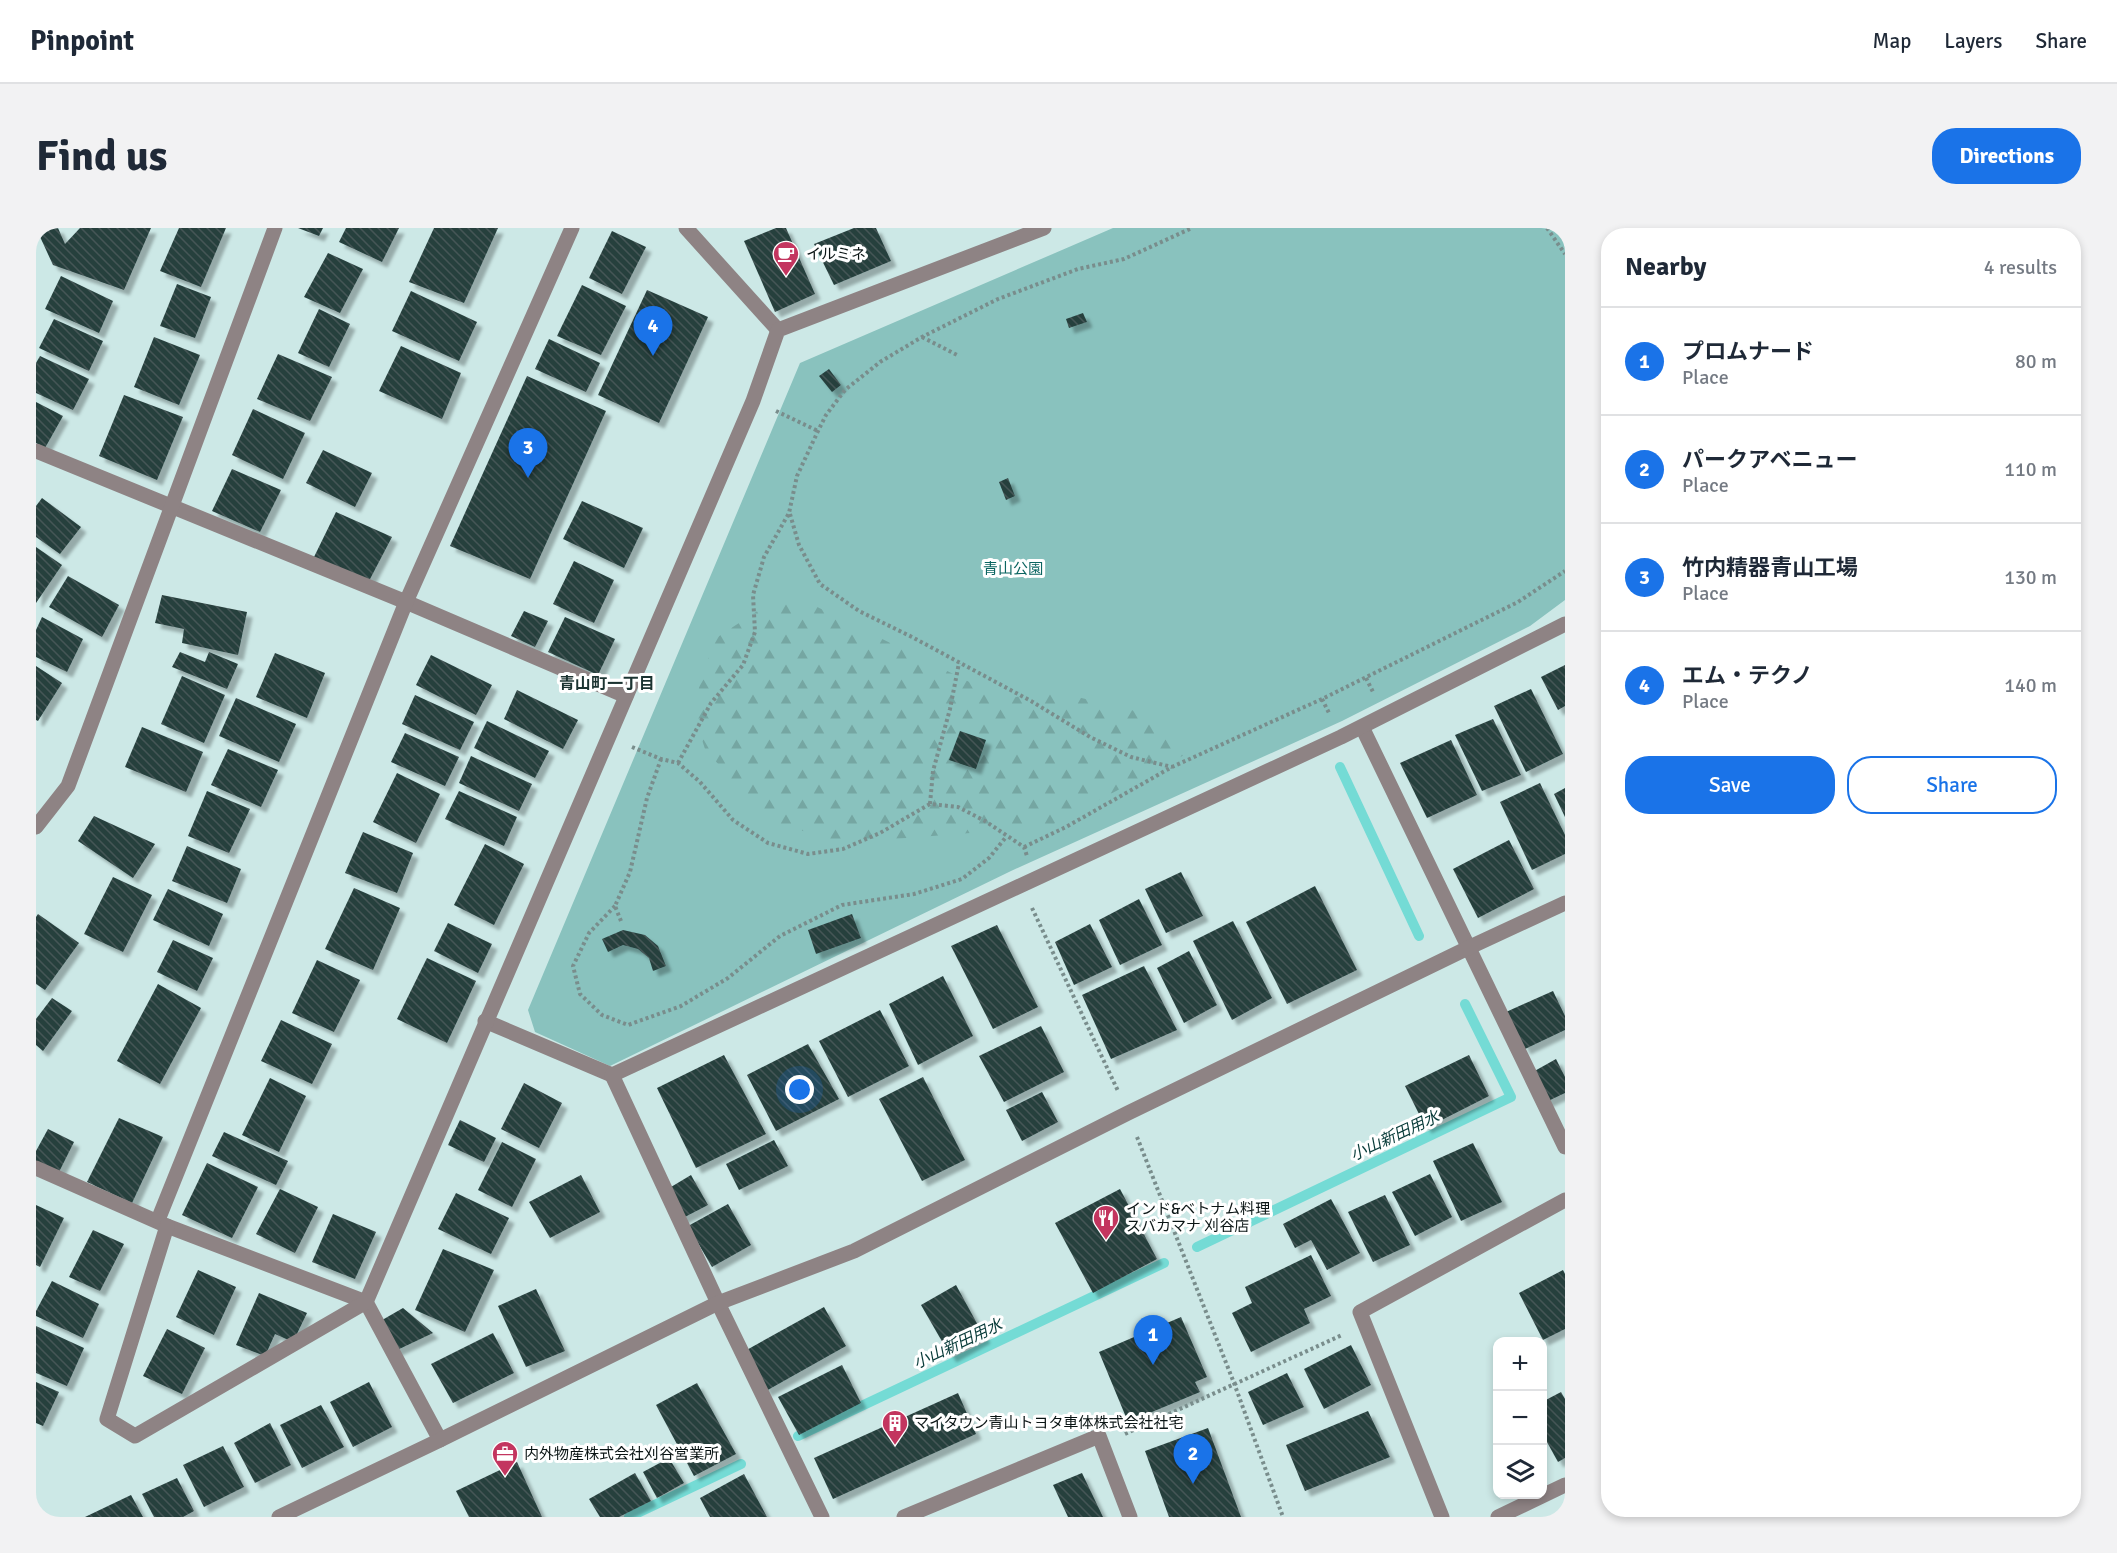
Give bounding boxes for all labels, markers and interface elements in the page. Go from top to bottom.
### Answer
text: Pinpoint [30,24,134,58]
text: Map [1873,28,1911,54]
text: Layers [1944,28,2002,54]
text: Share [2035,28,2087,54]
button: Directions [1932,128,2081,184]
text: Find us [36,131,167,182]
cafe icon: イルミネ [771,239,801,277]
place label: イルミネ [806,245,866,263]
text: Nearby [1625,251,1706,283]
text: 4 results [1984,255,2057,280]
pin: 4 [634,306,672,356]
text: プロムナード [1682,338,1814,365]
text: 1 [1639,349,1650,374]
text: 80 m [2015,349,2057,374]
text: Place [1682,365,1729,390]
pin: 3 [508,428,548,478]
text: パークアベニュー [1682,446,1858,473]
text: 2 [1639,457,1650,482]
text: 110 m [2004,457,2057,482]
text: Place [1682,473,1729,498]
text: 竹内精器青山工場 [1682,554,1858,581]
park label: 青山公園 [983,560,1043,578]
text: 3 [1639,565,1650,590]
text: 130 m [2004,565,2057,590]
text: Place [1682,581,1729,606]
text: エム・テクノ [1682,662,1813,689]
text: 4 [1639,673,1650,698]
text: 140 m [2004,673,2057,698]
district label: 青山町一丁目 [559,674,655,694]
text: Place [1682,689,1729,714]
button: Save [1625,756,1835,814]
button: Share [1847,756,2057,814]
your location [785,1075,814,1104]
water label: 小山新田用水 [1347,1106,1445,1165]
place label: インド&ベトナム料理 スバカマナ 刈谷店 [1126,1200,1270,1235]
restaurant icon: インド&ベトナム料理 スバカマナ 刈谷店 [1091,1203,1121,1241]
water label: 小山新田用水 [910,1314,1008,1373]
pin: 1 [1134,1316,1172,1365]
map controls [1493,1337,1547,1499]
button: + [1493,1337,1547,1391]
button: − [1493,1391,1547,1445]
building icon: マイタウン青山トヨタ車体株式会社社宅 [880,1408,910,1446]
place label: マイタウン青山トヨタ車体株式会社社宅 [914,1414,1183,1432]
pin: 2 [1174,1434,1212,1484]
office icon: 内外物産株式会社刈谷営業所 [490,1439,520,1477]
place label: 内外物産株式会社刈谷営業所 [524,1445,719,1463]
button: layers [1493,1445,1547,1499]

